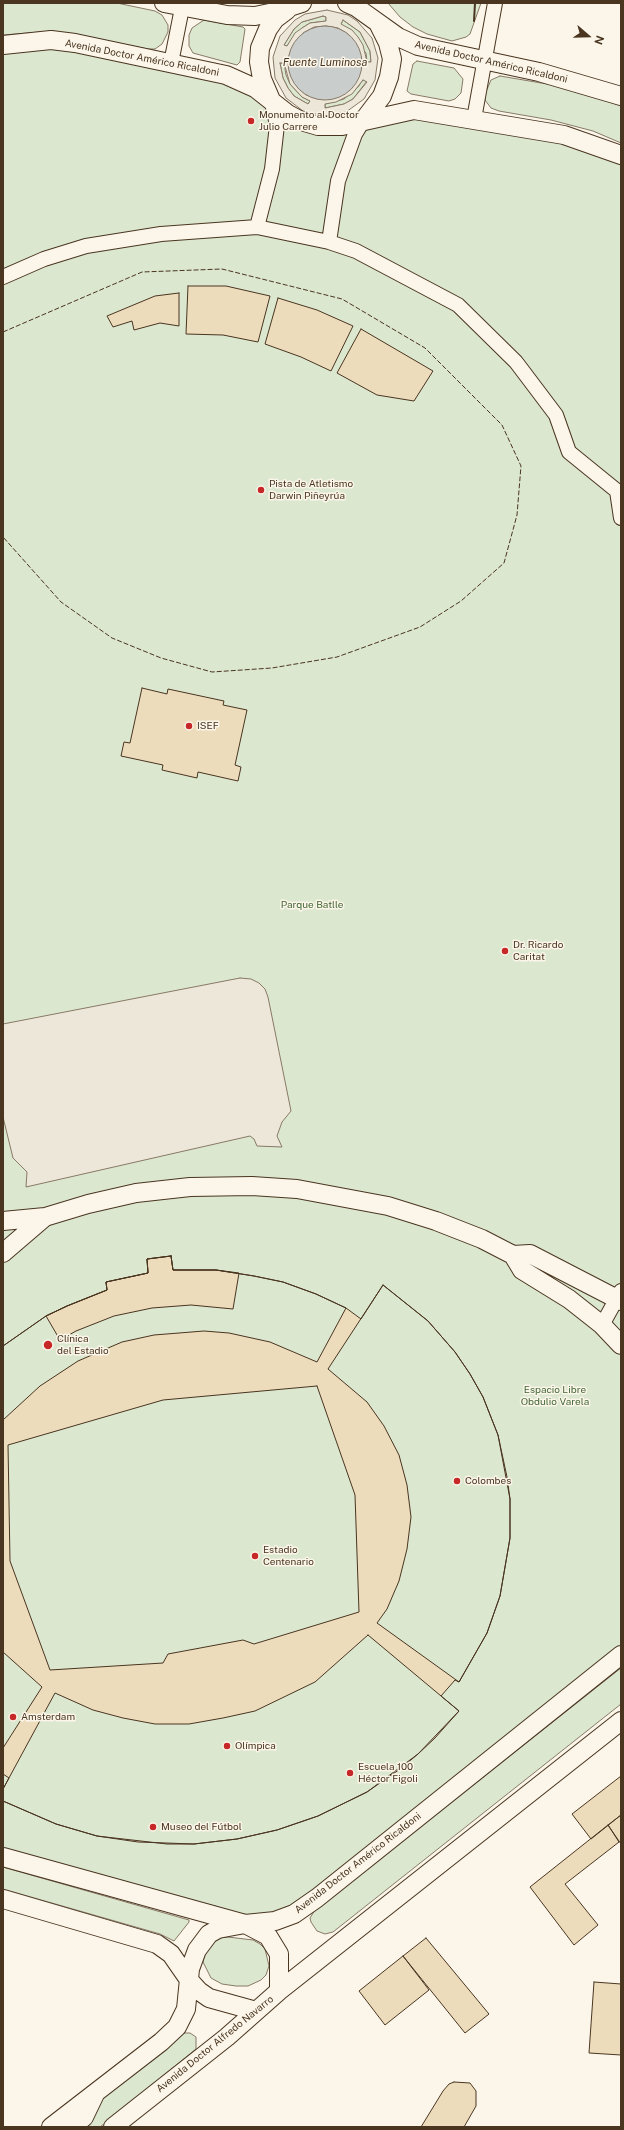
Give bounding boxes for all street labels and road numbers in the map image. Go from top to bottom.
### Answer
street label: Avenida Doctor Américo Ricaldoni [64,37,220,79]
street label: Avenida Doctor Américo Ricaldoni [413,39,569,85]
street label: Avenida Doctor Américo Ricaldoni [293,1810,423,1916]
street label: Avenida Doctor Alfredo Navarro [154,1993,276,2095]

